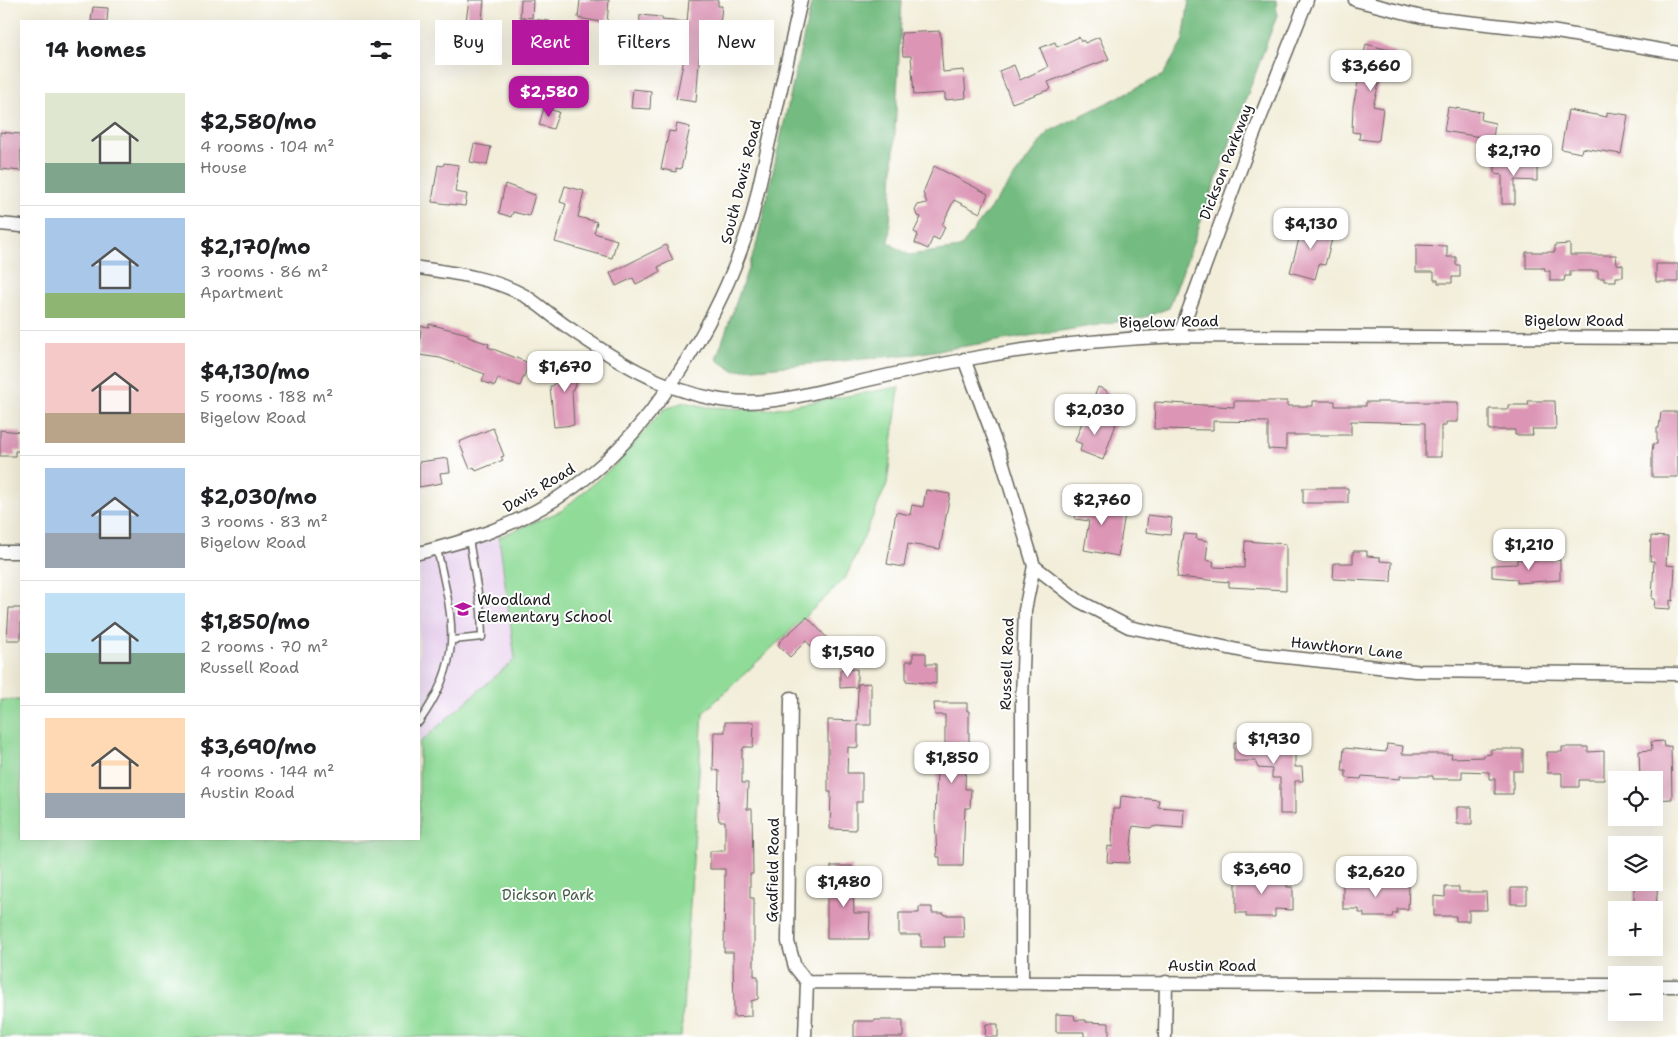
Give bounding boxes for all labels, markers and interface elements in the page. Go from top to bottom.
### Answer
chip: Buy [435,20,502,65]
chip: Rent [512,20,589,65]
chip: Filters [599,20,689,65]
chip: New [699,20,774,65]
text: 14 homes [45,36,146,64]
icon: filters [367,36,395,64]
pin: $3,660 [1330,49,1412,92]
text: $3,660 [1341,55,1401,76]
pin: $2,580 [508,76,590,118]
text: $2,580 [520,81,578,102]
street label: Dickson Parkway [1195,101,1257,223]
text: $2,580/mo [200,108,317,136]
icon: home [85,113,145,173]
street label: South Davis Road [716,117,766,246]
pin: $2,170 [1473,134,1555,177]
text: 4 rooms · 104 m² [200,136,335,157]
text: $2,170 [1487,140,1541,161]
text: House [200,157,247,178]
pin: $4,130 [1270,208,1352,250]
text: $4,130 [1284,213,1338,234]
text: $2,170/mo [200,233,311,261]
icon: home [85,238,145,298]
text: 3 rooms · 86 m² [200,261,328,282]
text: Apartment [200,282,283,303]
street label: Bigelow Road [1119,311,1219,333]
street label: Bigelow Road [1524,311,1624,331]
pin: $1,670 [524,350,606,393]
text: $1,670 [538,356,592,377]
text: $4,130/mo [200,358,310,386]
icon: home [85,363,145,423]
text: 5 rooms · 188 m² [200,386,333,407]
pin: $2,030 [1054,394,1136,436]
text: $2,030 [1066,399,1124,420]
text: Bigelow Road [200,407,306,428]
street label: Davis Road [499,458,579,517]
text: $2,030/mo [200,483,317,511]
pin: $2,760 [1061,484,1143,526]
icon: home [85,488,145,548]
text: $2,760 [1073,489,1131,510]
text: 3 rooms · 83 m² [200,511,328,532]
pin: $1,210 [1488,528,1570,571]
text: Bigelow Road [200,532,306,553]
text: $1,210 [1504,534,1554,555]
place label: Woodland Elementary School [477,590,613,627]
school or university icon: Woodland Elementary School [453,599,473,619]
text: $1,850/mo [200,608,310,636]
icon: home [85,613,145,673]
street label: Russell Road [995,617,1019,711]
street label: Hawthorn Lane [1290,632,1404,664]
text: 2 rooms · 70 m² [200,636,328,657]
pin: $1,590 [807,636,889,678]
text: $1,590 [821,641,875,662]
text: Russell Road [200,657,299,678]
pin: $1,930 [1233,722,1315,765]
text: $1,930 [1248,728,1300,749]
text: $3,690/mo [200,733,317,761]
icon: home [85,738,145,798]
pin: $1,850 [911,742,993,784]
text: $1,850 [925,747,979,768]
text: 4 rooms · 144 m² [200,761,334,782]
map controls [1608,771,1663,1021]
button: locate [1608,771,1663,826]
text: Austin Road [200,782,295,803]
street label: Gadfield Road [762,817,784,923]
button: layers [1608,836,1663,891]
pin: $3,690 [1221,852,1303,895]
pin: $2,620 [1335,856,1417,898]
text: $3,690 [1233,858,1291,879]
text: $2,620 [1347,861,1405,882]
pin: $1,480 [803,866,885,908]
text: $1,480 [817,871,871,892]
park label: Dickson Park [502,885,594,905]
button: + [1608,901,1663,956]
street label: Austin Road [1168,956,1257,976]
button: − [1608,966,1663,1021]

